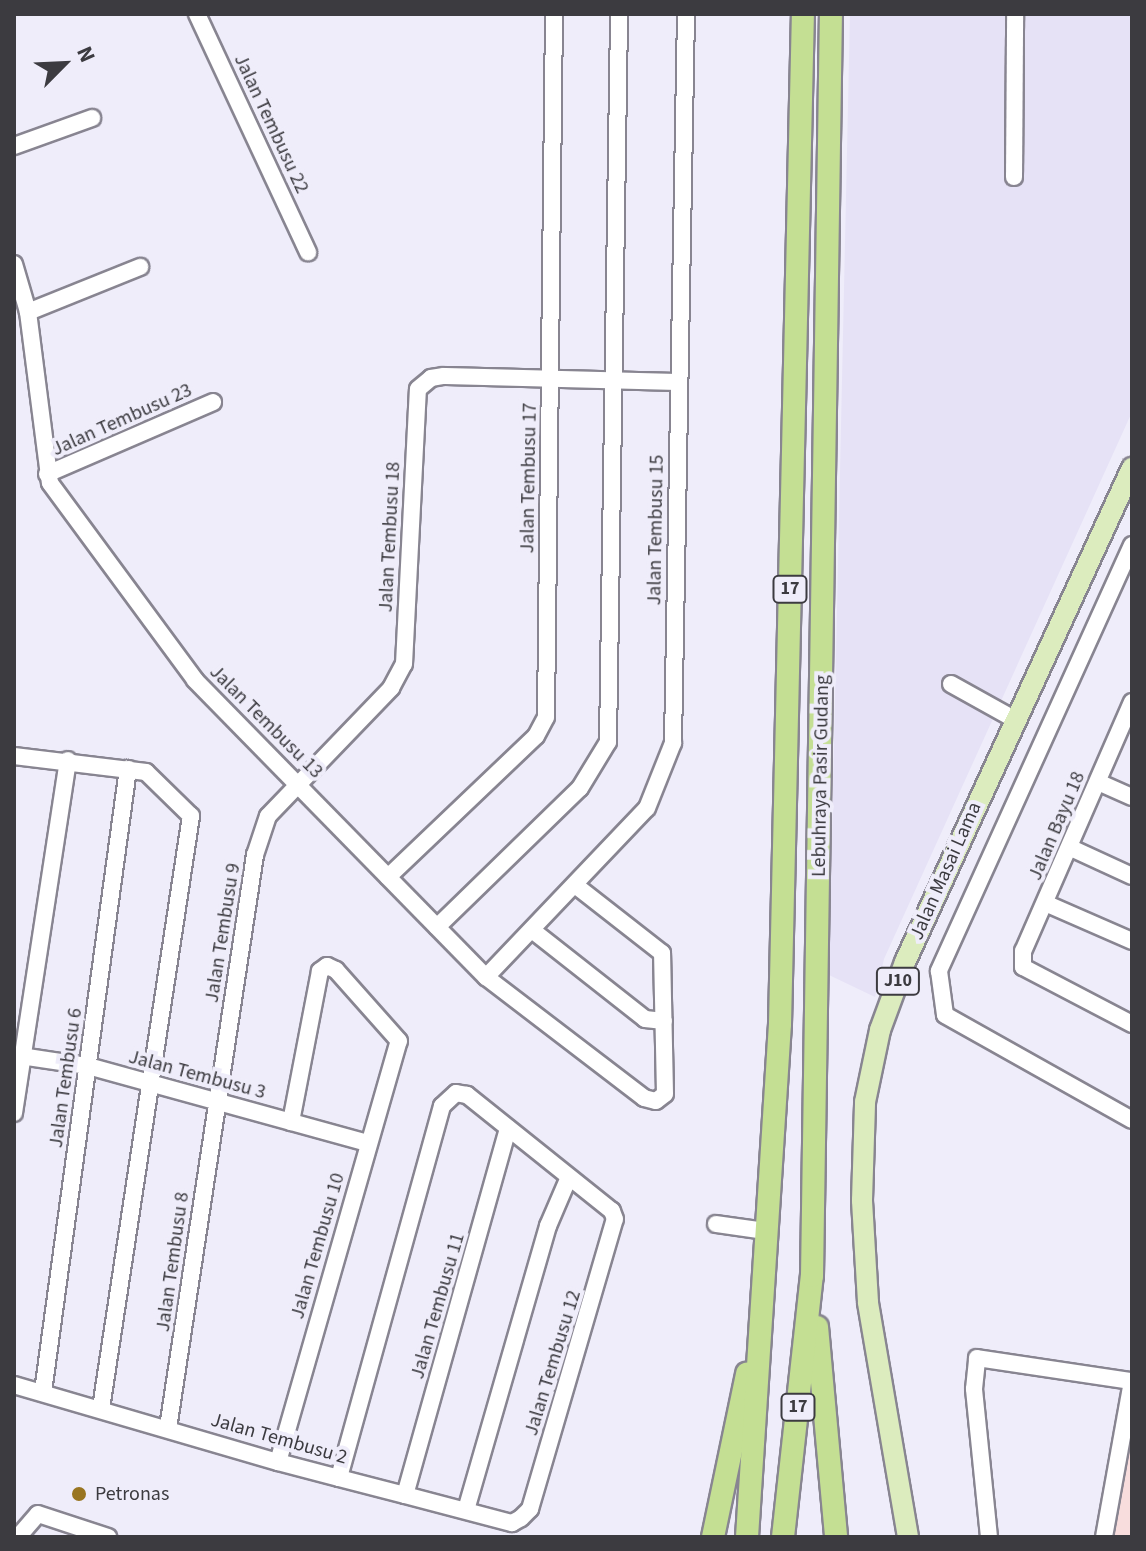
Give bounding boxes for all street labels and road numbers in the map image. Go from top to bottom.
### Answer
street label: Jalan Tembusu 22 [228,51,314,197]
street label: Jalan Tembusu 23 [48,378,196,462]
street label: Jalan Tembusu 17 [516,402,542,554]
street label: Jalan Tembusu 15 [643,454,669,606]
street label: Jalan Tembusu 18 [374,461,406,613]
road number: 17 [772,575,808,603]
street label: Jalan Tembusu 13 [204,660,328,784]
street label: Lebuhraya Pasir Gudang [807,675,835,877]
street label: Jalan Bayu 18 [1023,768,1091,884]
street label: Jalan Masai Lama [905,798,987,944]
street label: Jalan Tembusu 9 [200,862,246,1004]
road number: J10 [874,967,922,995]
street label: Jalan Tembusu 6 [44,1007,88,1149]
street label: Jalan Tembusu 3 [126,1045,268,1105]
street label: Jalan Tembusu 10 [286,1170,350,1322]
street label: Jalan Tembusu 8 [151,1191,195,1333]
street label: Jalan Tembusu 11 [406,1230,470,1382]
street label: Jalan Tembusu 12 [519,1287,587,1439]
road number: 17 [780,1393,816,1421]
street label: Jalan Tembusu 2 [208,1408,350,1470]

